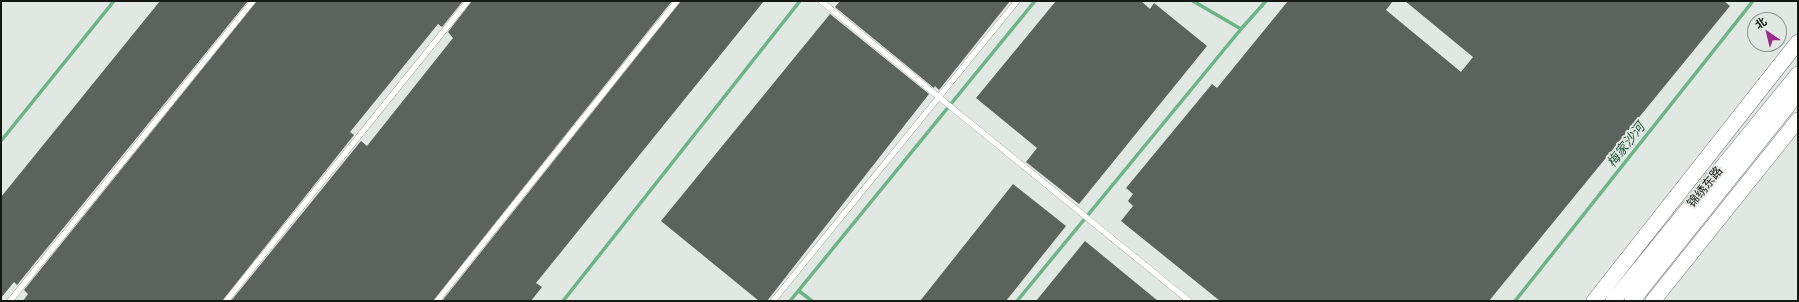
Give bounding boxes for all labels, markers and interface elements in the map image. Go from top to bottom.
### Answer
north arrow [1747,12,1787,52]
text: 北 [1753,15,1769,31]
water label: 梅家沙河 [1604,120,1648,170]
street label: 锦绣东路 [1684,164,1726,210]

